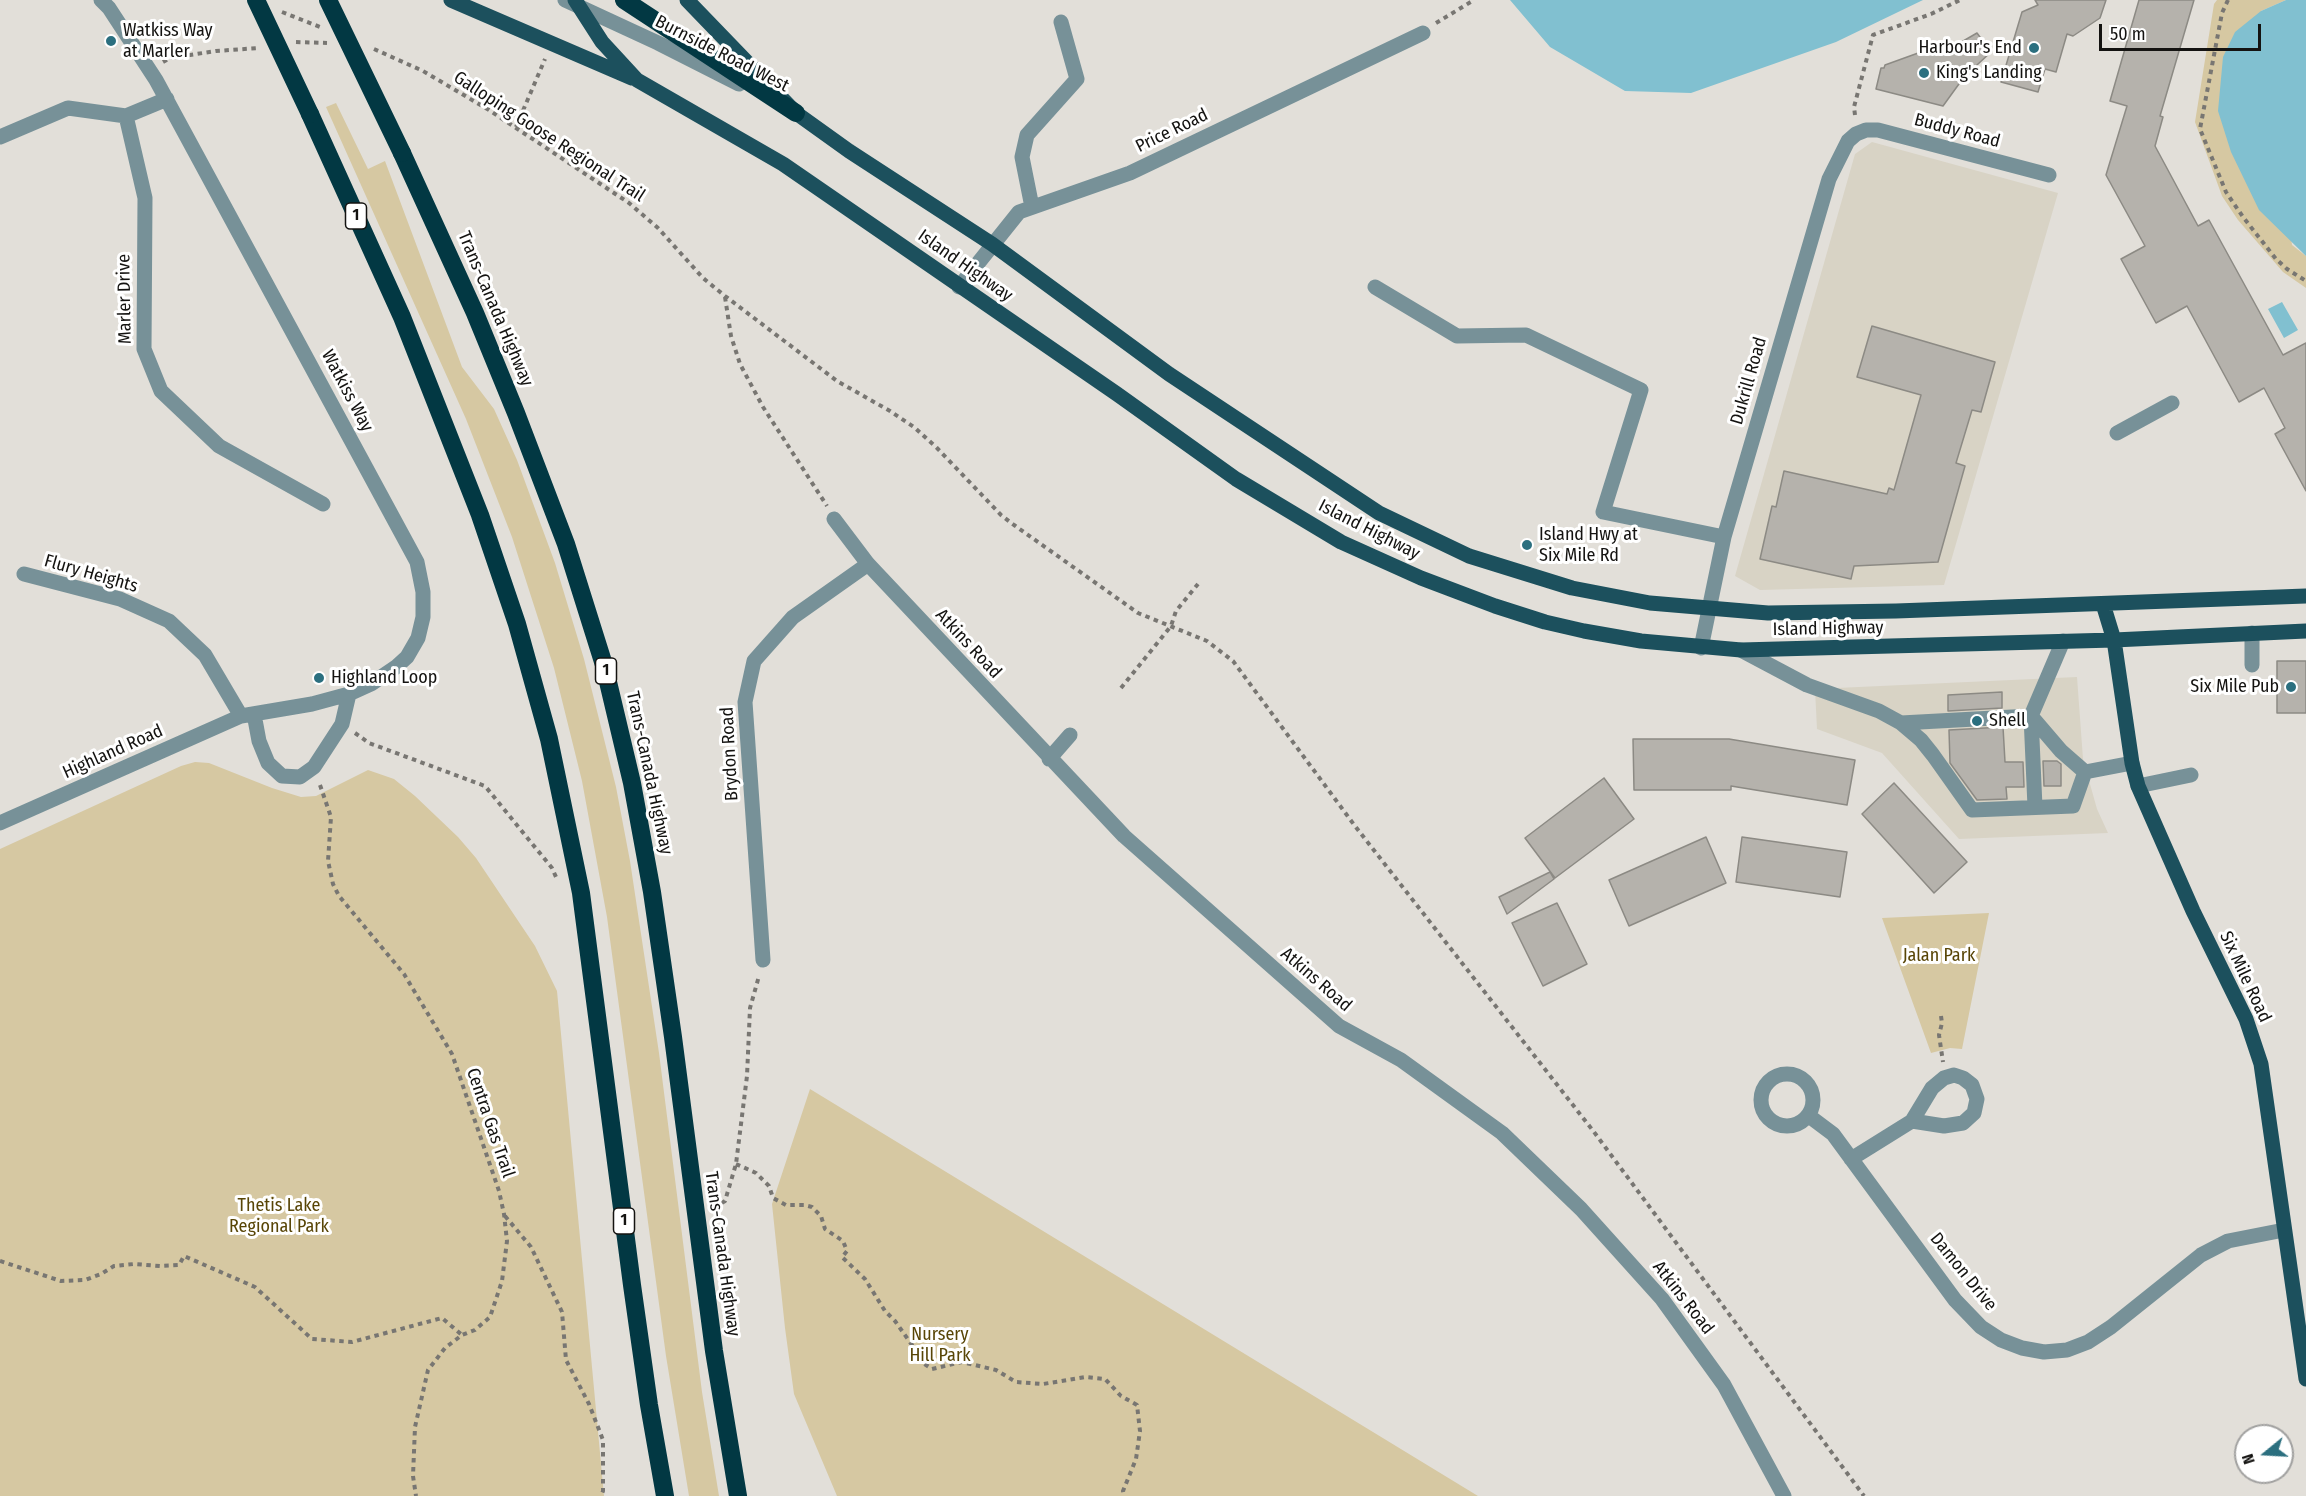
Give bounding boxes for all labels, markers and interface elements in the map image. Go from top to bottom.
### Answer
street label: Burnside Road West [651,11,793,97]
scale bar [2102,12,2264,50]
place label: Watkiss Way at Marler [123,20,213,63]
text: 50 m [2110,23,2146,45]
marker: Watkiss Way at Marler [104,34,118,48]
place label: Harbour's End [1918,37,2022,59]
marker: Harbour's End [2027,41,2041,55]
place label: King's Landing [1936,62,2042,84]
marker: King's Landing [1917,66,1931,80]
street label: Galloping Goose Regional Trail [449,67,649,207]
street label: Price Road [1132,104,1212,158]
street label: Buddy Road [1912,109,2002,153]
road number: 1 [346,203,366,229]
street label: Island Highway [913,225,1017,307]
street label: Trans-Canada Highway [453,228,537,390]
street label: Marler Drive [113,254,137,344]
street label: Dukrill Road [1726,335,1772,427]
street label: Watkiss Way [316,346,378,436]
street label: Island Highway [1315,495,1423,565]
place label: Island Hwy at Six Mile Rd [1539,524,1638,566]
marker: Island Hwy at Six Mile Rd [1520,538,1534,552]
street label: Flury Heights [42,550,140,598]
street label: Atkins Road [930,605,1006,683]
street label: Island Highway [1772,617,1884,641]
road number: 1 [596,658,616,684]
place label: Highland Loop [331,667,437,689]
marker: Highland Loop [312,671,326,685]
place label: Six Mile Pub [2190,676,2279,698]
marker: Six Mile Pub [2284,680,2298,694]
street label: Trans-Canada Highway [621,689,677,857]
street label: Brydon Road [717,706,743,802]
place label: Shell [1989,710,2026,732]
marker: Shell [1970,714,1984,728]
street label: Highland Road [59,720,167,784]
street label: Six Mile Road [2215,928,2275,1026]
street label: Atkins Road [1276,943,1356,1017]
park label: Jalan Park [1903,945,1975,967]
street label: Centra Gas Trail [461,1065,519,1181]
street label: Trans-Canada Highway [700,1170,744,1338]
park label: Thetis Lake Regional Park [229,1195,329,1238]
road number: 1 [614,1208,634,1234]
street label: Damon Drive [1925,1229,2001,1315]
street label: Atkins Road [1648,1257,1718,1339]
park label: Nursery Hill Park [909,1324,971,1366]
north arrow [2234,1424,2294,1484]
text: N [2238,1452,2259,1467]

